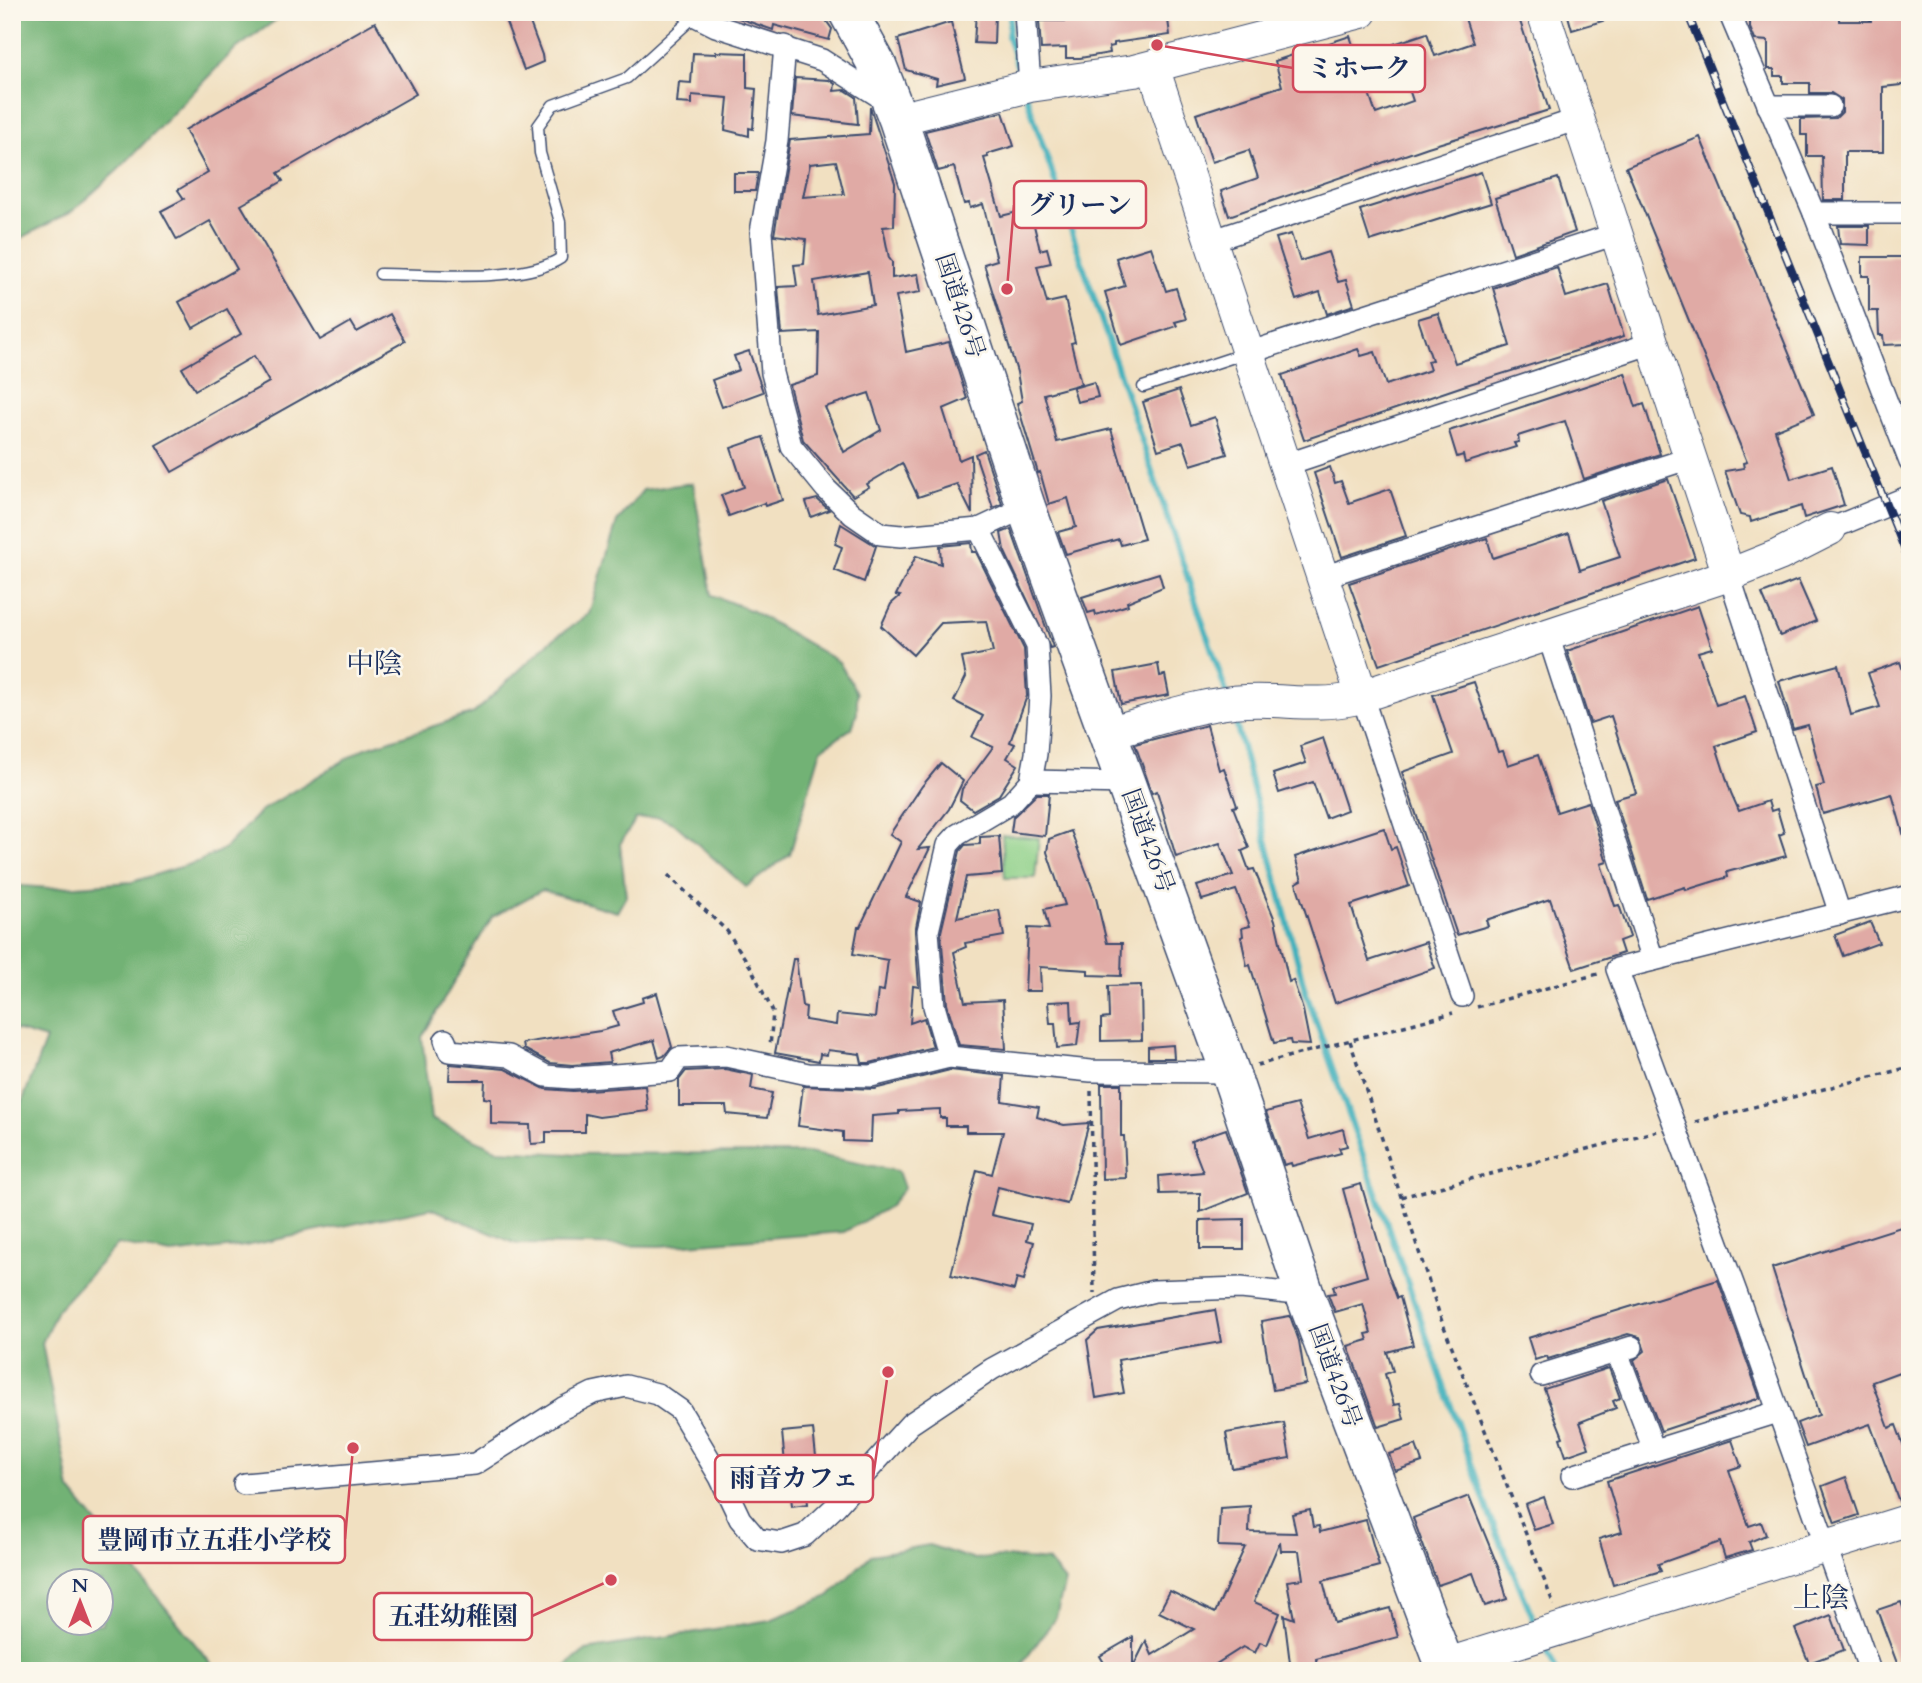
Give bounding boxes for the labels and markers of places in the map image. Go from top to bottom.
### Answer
callout: ミホーク [1293,45,1425,92]
callout: グリーン [1014,181,1146,228]
callout: 雨音カフェ [715,1455,873,1502]
callout: 豊岡市立五荘小学校 [83,1516,345,1563]
callout: 五荘幼稚園 [374,1593,532,1640]

